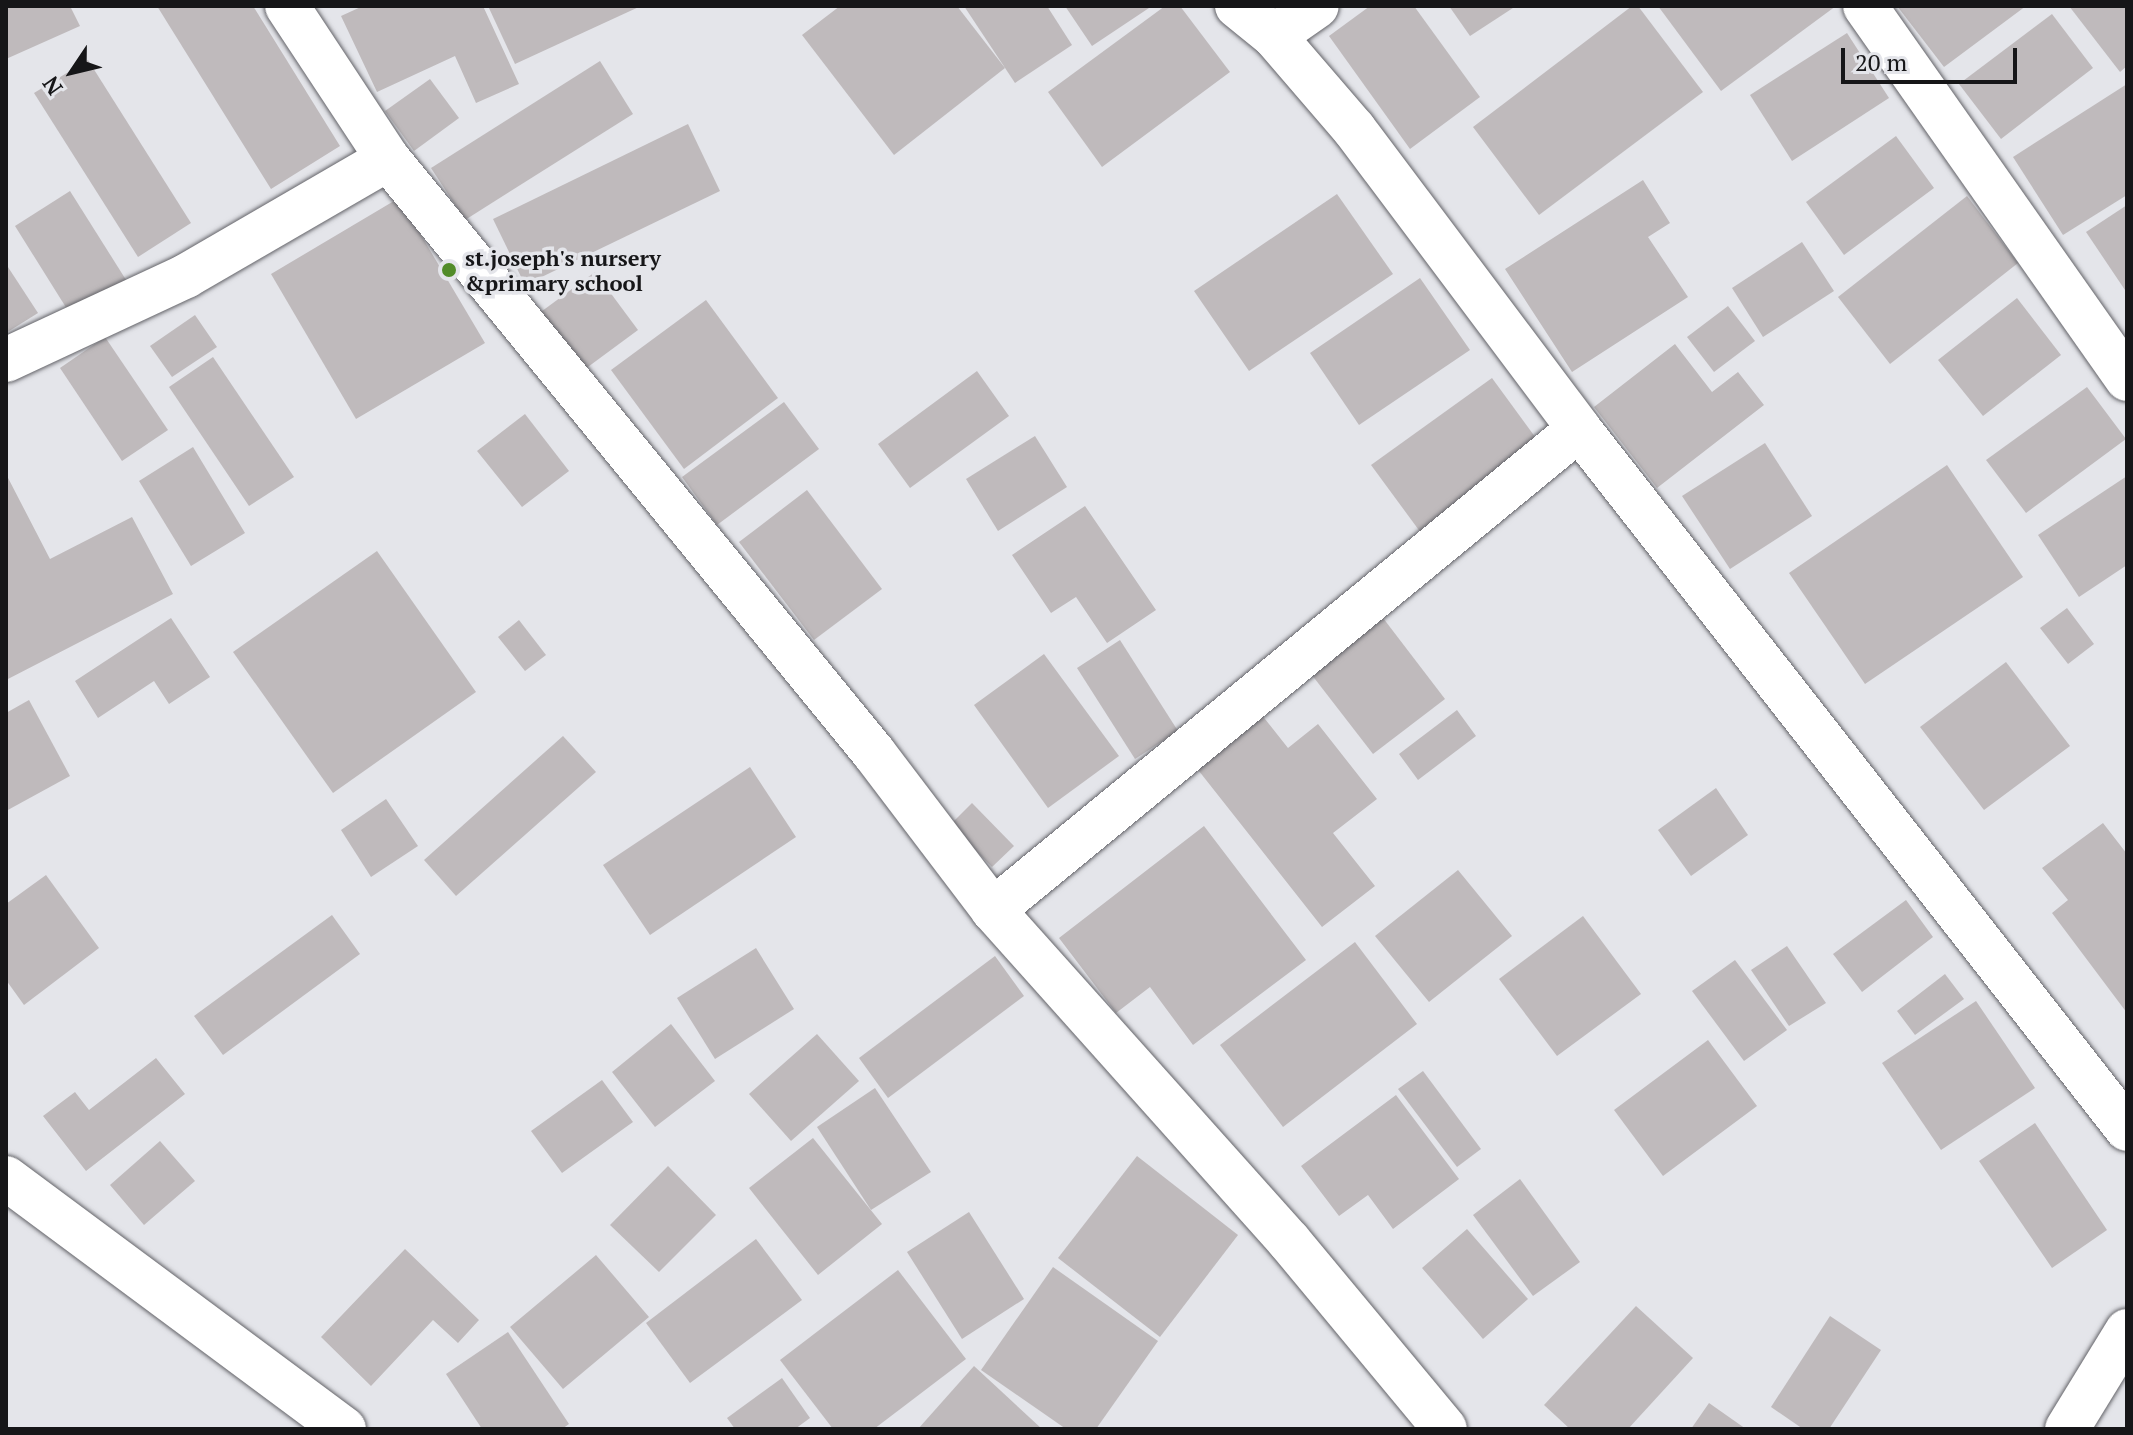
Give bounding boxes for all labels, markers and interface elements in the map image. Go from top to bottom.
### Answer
north arrow [32,32,112,112]
scale bar [1845,32,2021,82]
text: 20 m [1855,46,1907,78]
text: N [35,71,69,101]
place label: st.joseph's nursery &primary school [465,244,661,296]
marker: st.joseph's nursery &primary school [440,261,458,279]

